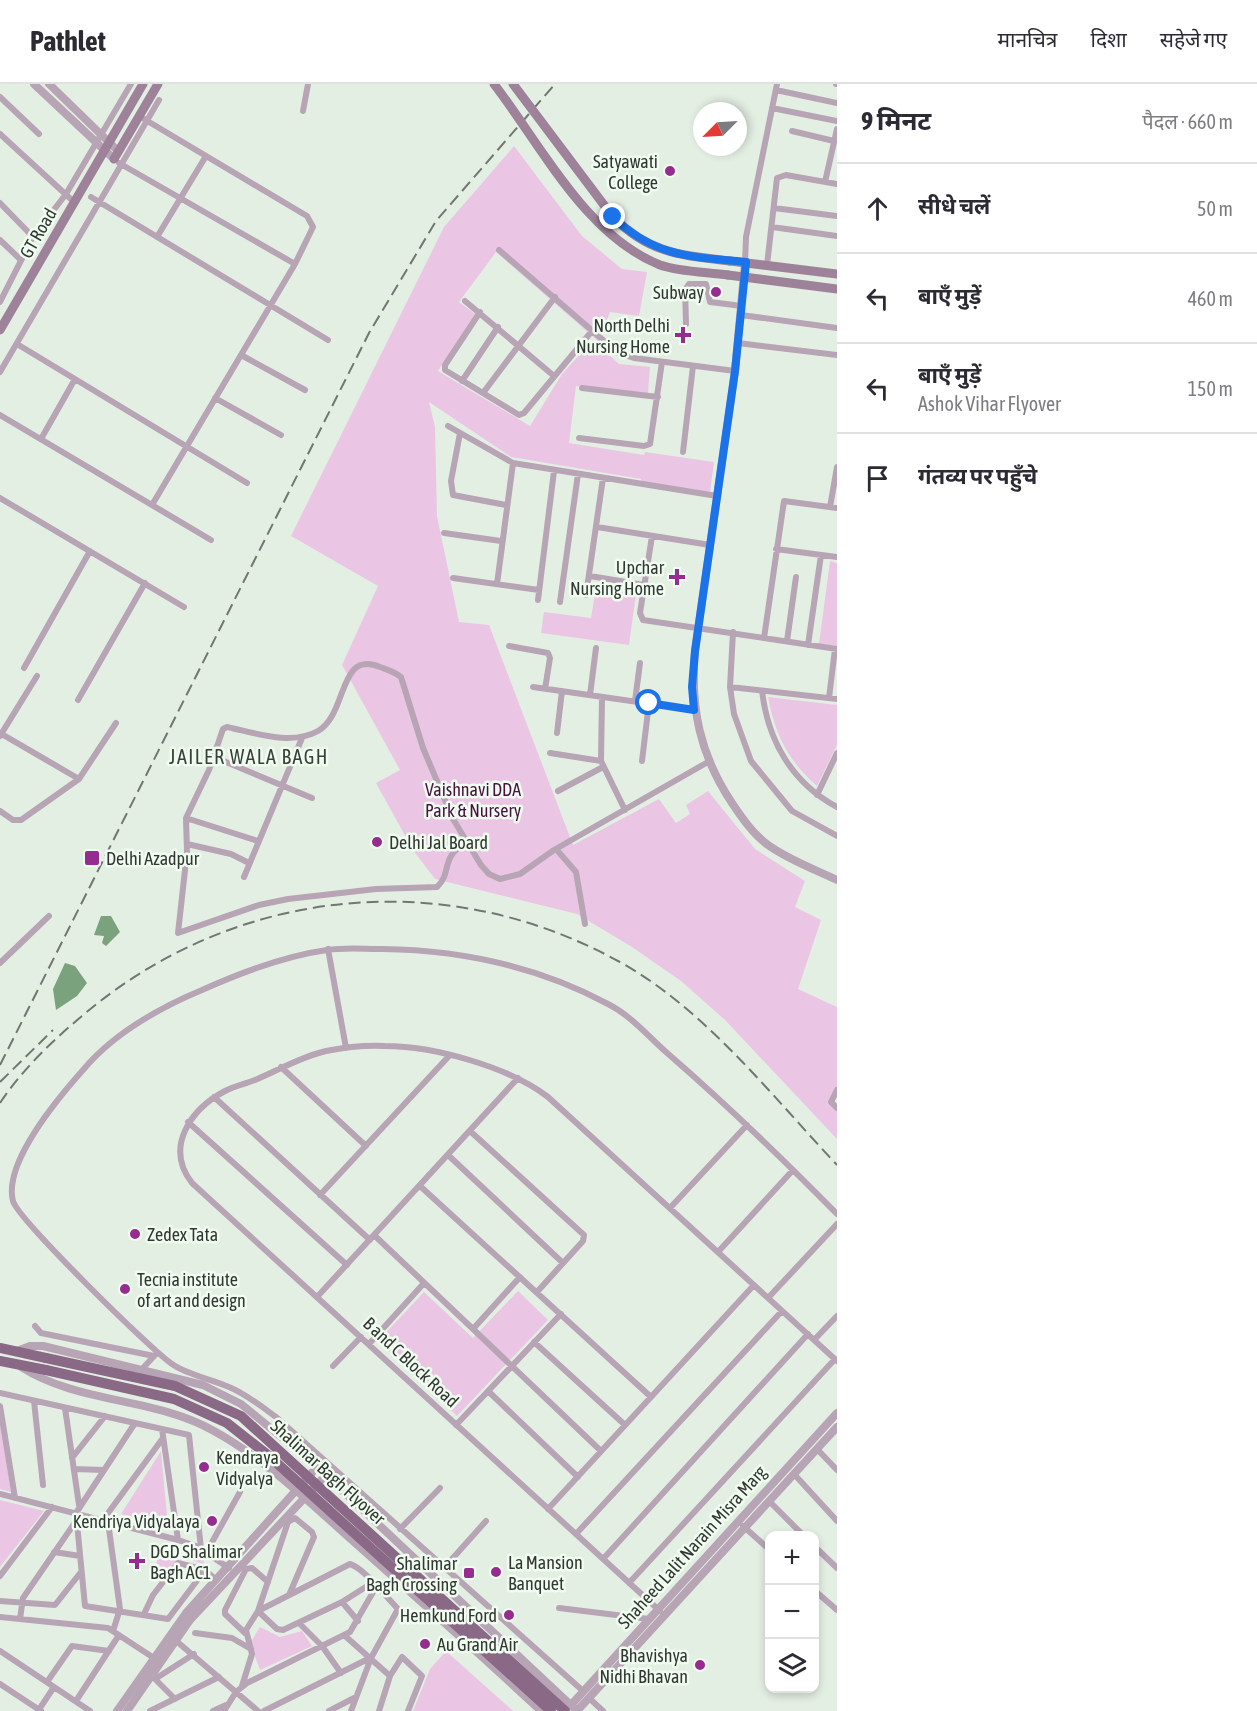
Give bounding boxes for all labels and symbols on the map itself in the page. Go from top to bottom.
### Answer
north arrow [693,102,747,156]
place label: Satyawati College [593,151,658,193]
marker: Satyawati College [663,164,677,178]
route end [599,203,625,229]
street label: GT Road [15,204,61,262]
place label: Subway [653,282,704,303]
marker: Subway [709,285,723,299]
place label: North Delhi Nursing Home [576,315,670,357]
marker: North Delhi Nursing Home [674,326,692,344]
place label: Upchar Nursing Home [570,557,665,599]
marker: Upchar Nursing Home [668,568,686,586]
route start [635,689,661,715]
district label: JAILER WALA BAGH [169,745,329,768]
park label: Vaishnavi DDA Park & Nursery [425,779,521,821]
place label: Delhi Jal Board [389,832,488,853]
marker: Delhi Jal Board [370,835,384,849]
place label: Delhi Azadpur [106,848,200,869]
marker: Delhi Azadpur [83,849,101,867]
place label: Zedex Tata [147,1224,218,1245]
marker: Zedex Tata [128,1227,142,1241]
place label: Tecnia institute of art and design [137,1269,246,1311]
marker: Tecnia institute of art and design [118,1282,132,1296]
street label: B and C Block Road [359,1312,463,1412]
street label: Shalimar Bagh Flyover [267,1415,390,1529]
place label: Kendraya Vidyalya [216,1447,279,1489]
marker: Kendraya Vidyalya [197,1460,211,1474]
street label: Shaheed Lalit Narain Misra Marg [613,1461,771,1633]
place label: Kendriya Vidyalaya [73,1511,200,1532]
marker: Kendriya Vidyalaya [205,1514,219,1528]
place label: DGD Shalimar Bagh AC1 [150,1541,243,1583]
marker: DGD Shalimar Bagh AC1 [128,1552,146,1570]
place label: La Mansion Banquet [508,1552,583,1594]
place label: Shalimar Bagh Crossing [366,1553,458,1595]
marker: La Mansion Banquet [489,1565,503,1579]
marker: Shalimar Bagh Crossing [462,1566,476,1580]
place label: Hemkund Ford [400,1605,497,1626]
marker: Hemkund Ford [502,1608,516,1622]
place label: Au Grand Air [437,1634,519,1655]
marker: Au Grand Air [418,1637,432,1651]
place label: Bhavishya Nidhi Bhavan [599,1645,688,1687]
marker: Bhavishya Nidhi Bhavan [693,1658,707,1672]

